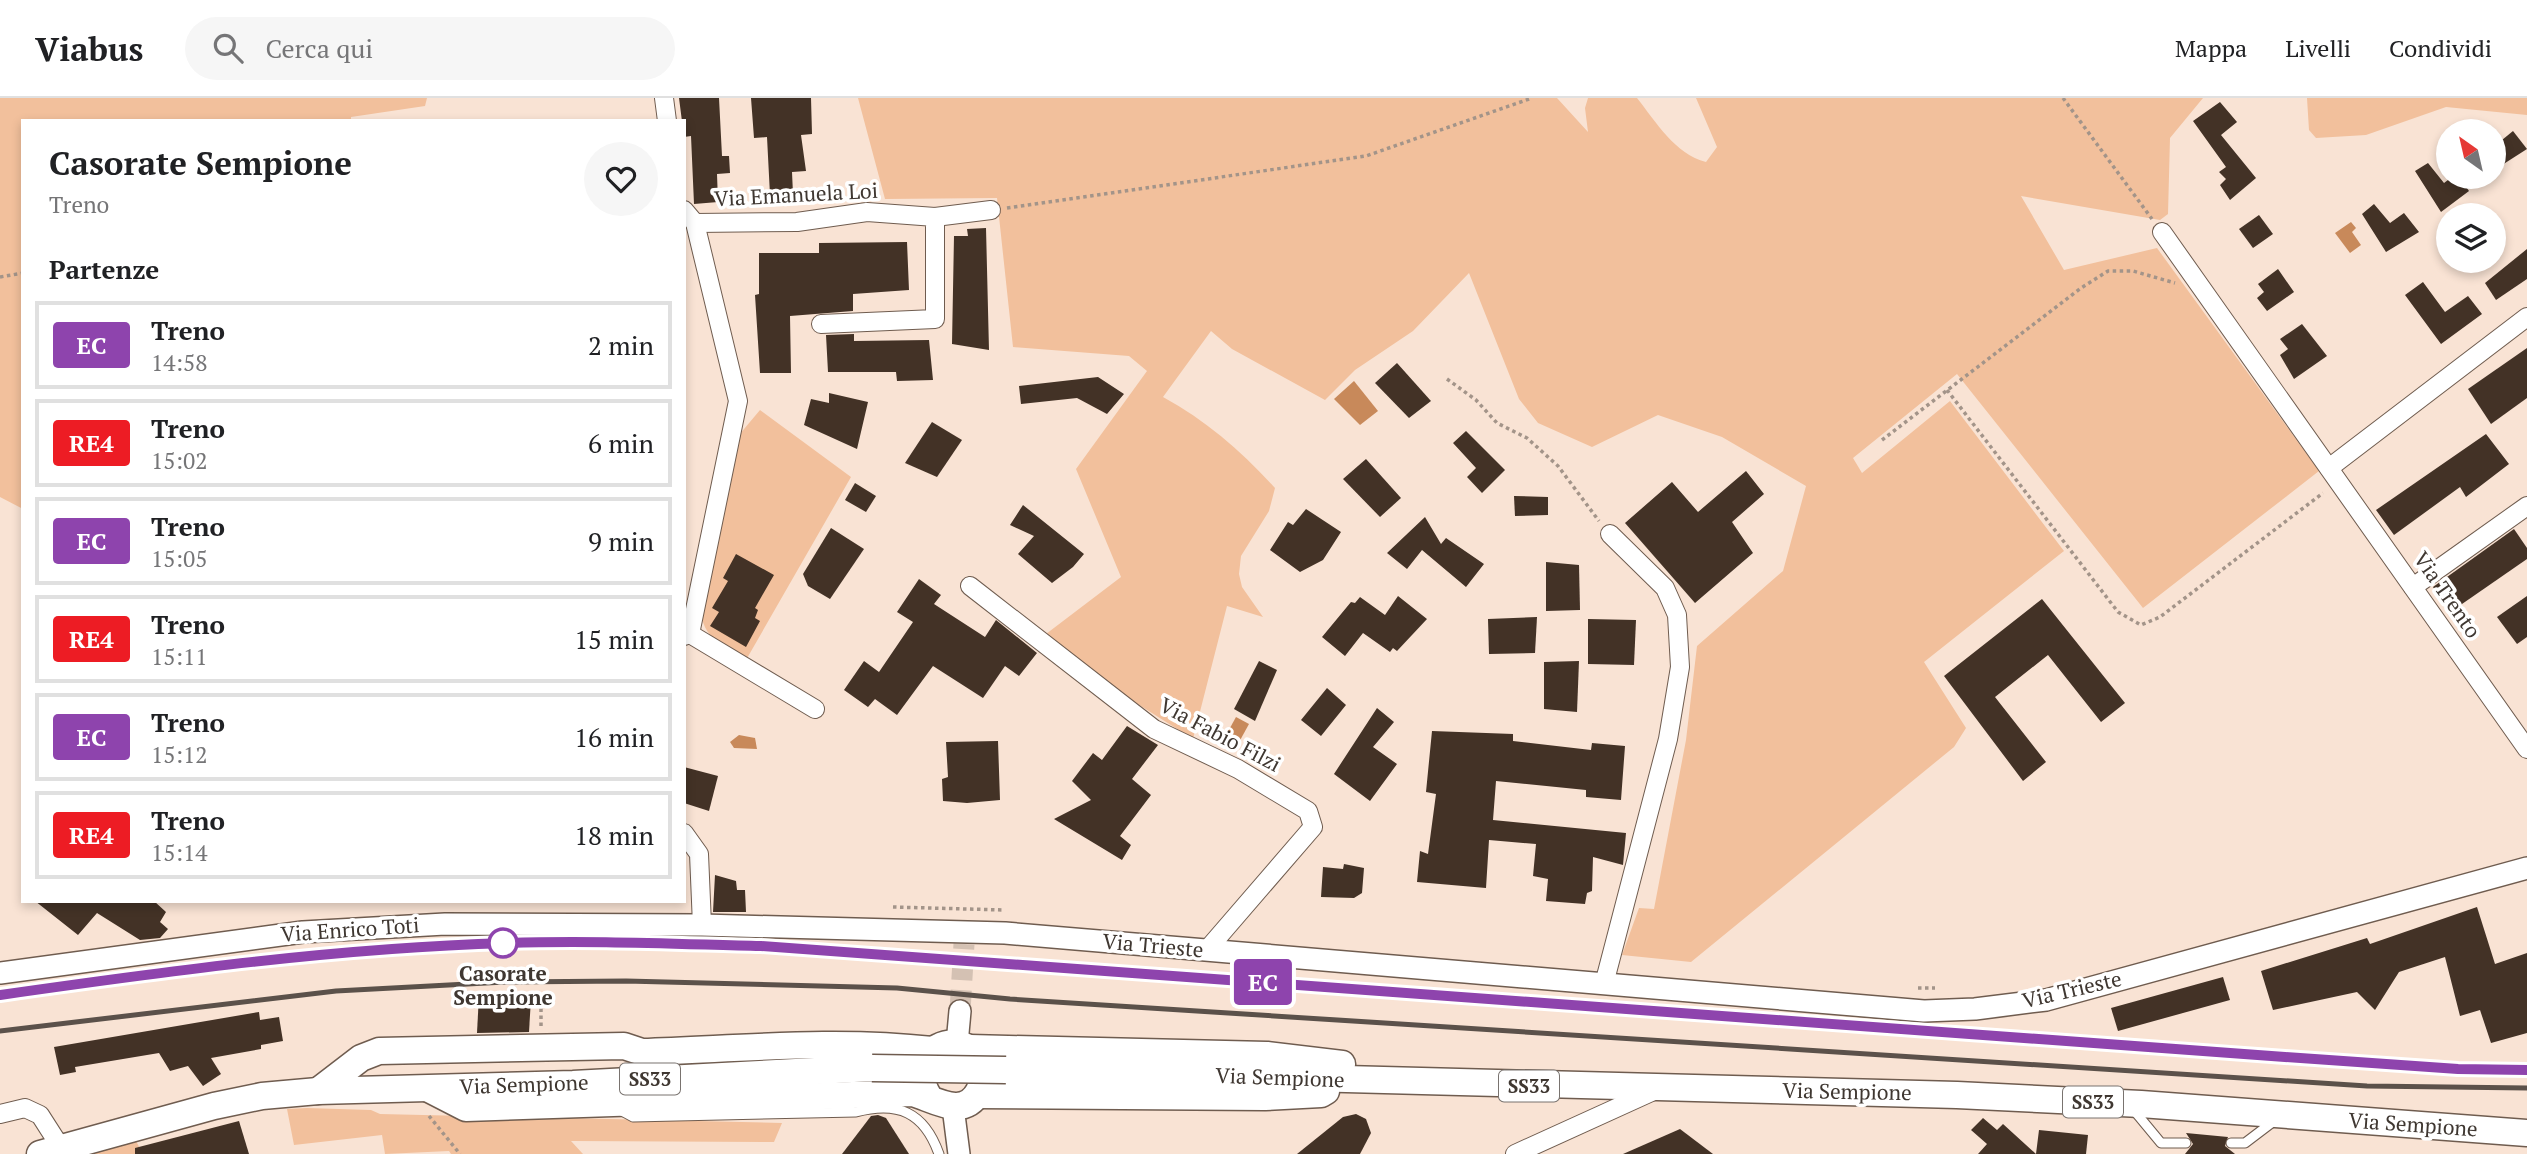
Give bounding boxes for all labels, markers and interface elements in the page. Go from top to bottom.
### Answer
search box [185,17,675,80]
text: Viabus [35,27,143,70]
icon: search [209,29,247,67]
text: Cerca qui [265,31,373,65]
text: Mappa [2175,32,2247,64]
text: Livelli [2285,32,2351,64]
text: Condividi [2389,32,2492,64]
north arrow [2436,119,2506,189]
map controls [2436,119,2506,273]
text: Casorate Sempione [49,141,352,184]
button: heart [584,142,658,216]
street label: Via Emanuela Loi [713,176,879,212]
text: Treno [49,189,109,220]
button: layers [2436,203,2506,273]
text: Partenze [49,252,159,286]
text: Treno [151,313,225,347]
text: 2 min [588,328,654,362]
text: EC [76,329,107,361]
text: 14:58 [151,347,208,378]
text: Treno [151,411,225,445]
text: 6 min [588,426,654,460]
text: RE4 [69,427,114,459]
text: 15:02 [151,445,208,476]
text: Treno [151,509,225,543]
text: 9 min [588,524,654,558]
text: EC [76,525,107,557]
text: 15:05 [151,543,208,574]
street label: Via Trento [2408,546,2488,643]
text: Treno [151,607,225,641]
text: 15 min [574,622,654,656]
text: RE4 [69,623,114,655]
text: 15:11 [151,641,208,672]
street label: Via Fabio Filzi [1155,690,1286,778]
text: Treno [151,705,225,739]
text: 16 min [574,720,654,754]
text: EC [76,721,107,753]
text: 15:12 [151,739,208,770]
text: Treno [151,803,225,837]
text: 18 min [574,818,654,852]
text: RE4 [69,819,114,851]
text: 15:14 [151,837,208,868]
street label: Via Enrico Toti [280,910,420,948]
street label: Via Trieste [1101,927,1205,963]
marker: Casorate Sempione [488,928,518,958]
place label: Casorate Sempione [453,959,553,1011]
line badge: EC [1232,959,1294,1005]
street label: Via Trieste [2019,964,2124,1014]
text: EC [1248,966,1278,998]
street label: Via Sempione [1215,1061,1345,1093]
road number: SS33 [620,1063,680,1094]
street label: Via Sempione [459,1068,589,1100]
road number: SS33 [1499,1070,1559,1102]
street label: Via Sempione [1782,1076,1912,1106]
road number: SS33 [2063,1086,2123,1118]
street label: Via Sempione [2348,1106,2478,1142]

